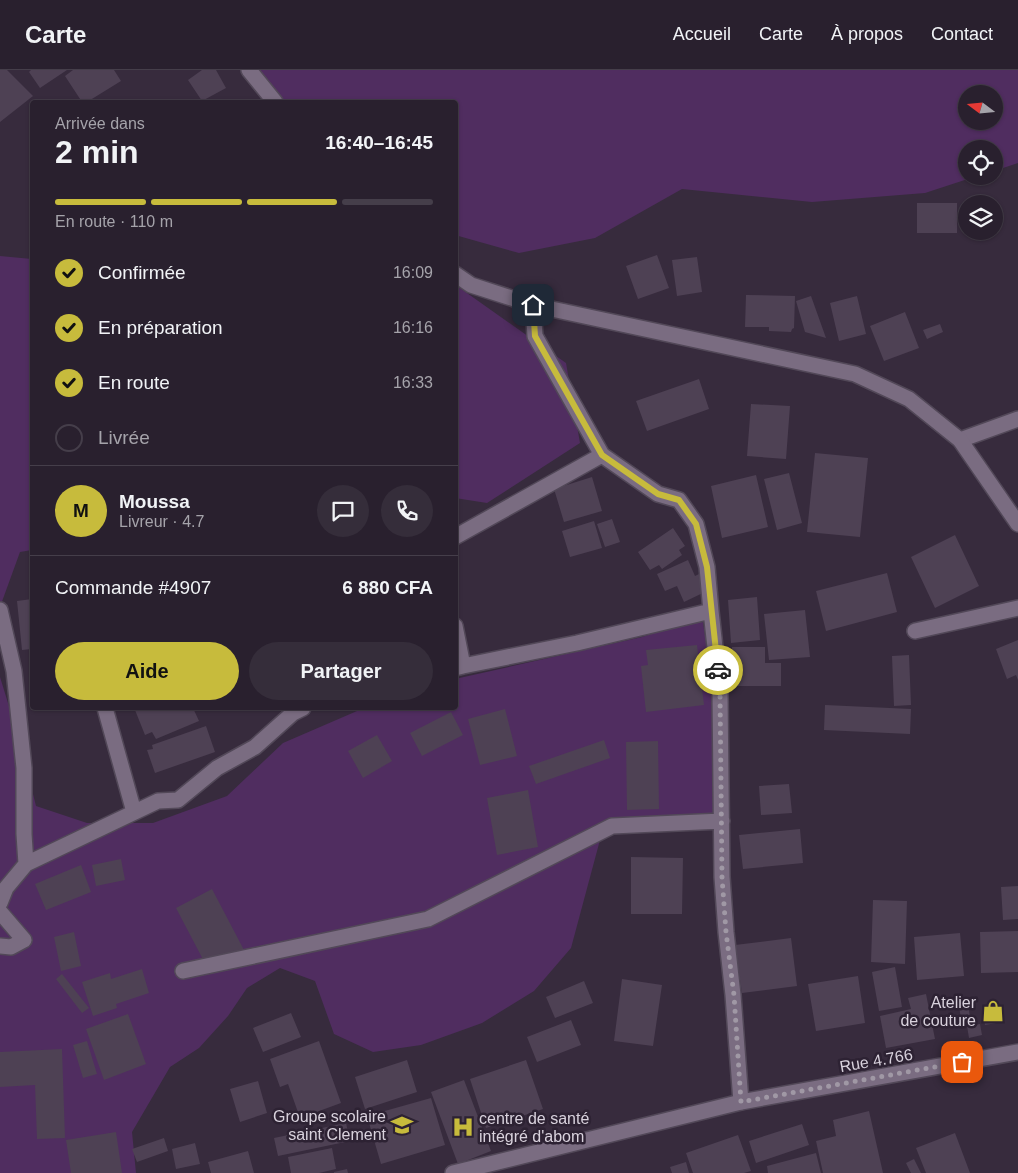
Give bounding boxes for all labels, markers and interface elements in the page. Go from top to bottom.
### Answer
text: Carte [25,21,86,48]
text: Accueil [673,24,731,44]
text: Carte [759,24,803,44]
text: À propos [831,24,903,44]
text: Contact [931,24,993,44]
north arrow [958,85,1002,130]
map controls [958,85,1003,240]
text: Arrivée dans [55,115,145,132]
text: 16:40–16:45 [325,132,433,153]
text: 2 min [55,134,139,170]
button: locate [958,140,1003,185]
button: layers [958,195,1003,240]
text: En route · 110 m [55,213,173,230]
icon: check [55,259,83,287]
text: Confirmée [98,262,186,283]
text: 16:09 [393,264,433,281]
pin [512,284,554,326]
icon: home [519,291,547,319]
icon: check [55,314,83,342]
text: En préparation [98,317,223,338]
text: 16:16 [393,319,433,336]
icon: check [55,369,83,397]
text: En route [98,372,170,393]
text: 16:33 [393,374,433,391]
text: Livrée [98,427,150,448]
button: chat [317,485,369,537]
button: phone [381,485,433,537]
text: Moussa [119,491,190,512]
text: M [73,500,89,521]
text: Livreur · 4.7 [119,513,204,530]
text: Commande #4907 [55,577,211,598]
text: 6 880 CFA [342,577,433,598]
button: Aide [55,642,239,700]
button: Partager [249,642,433,700]
courier [693,645,743,695]
icon: car [704,656,732,684]
place label: Atelier de couture [900,994,977,1029]
shop icon: Atelier de couture [980,998,1006,1024]
pin [941,1041,983,1083]
street label: Rue 4.766 [838,1046,914,1075]
icon: bag [948,1048,976,1076]
place label: Groupe scolaire saint Clement [273,1108,387,1143]
place label: centre de santé intégré d'abom [479,1110,589,1145]
school or university icon: Groupe scolaire saint Clement [389,1112,415,1138]
hospital icon: centre de santé intégré d'abom [450,1114,476,1140]

